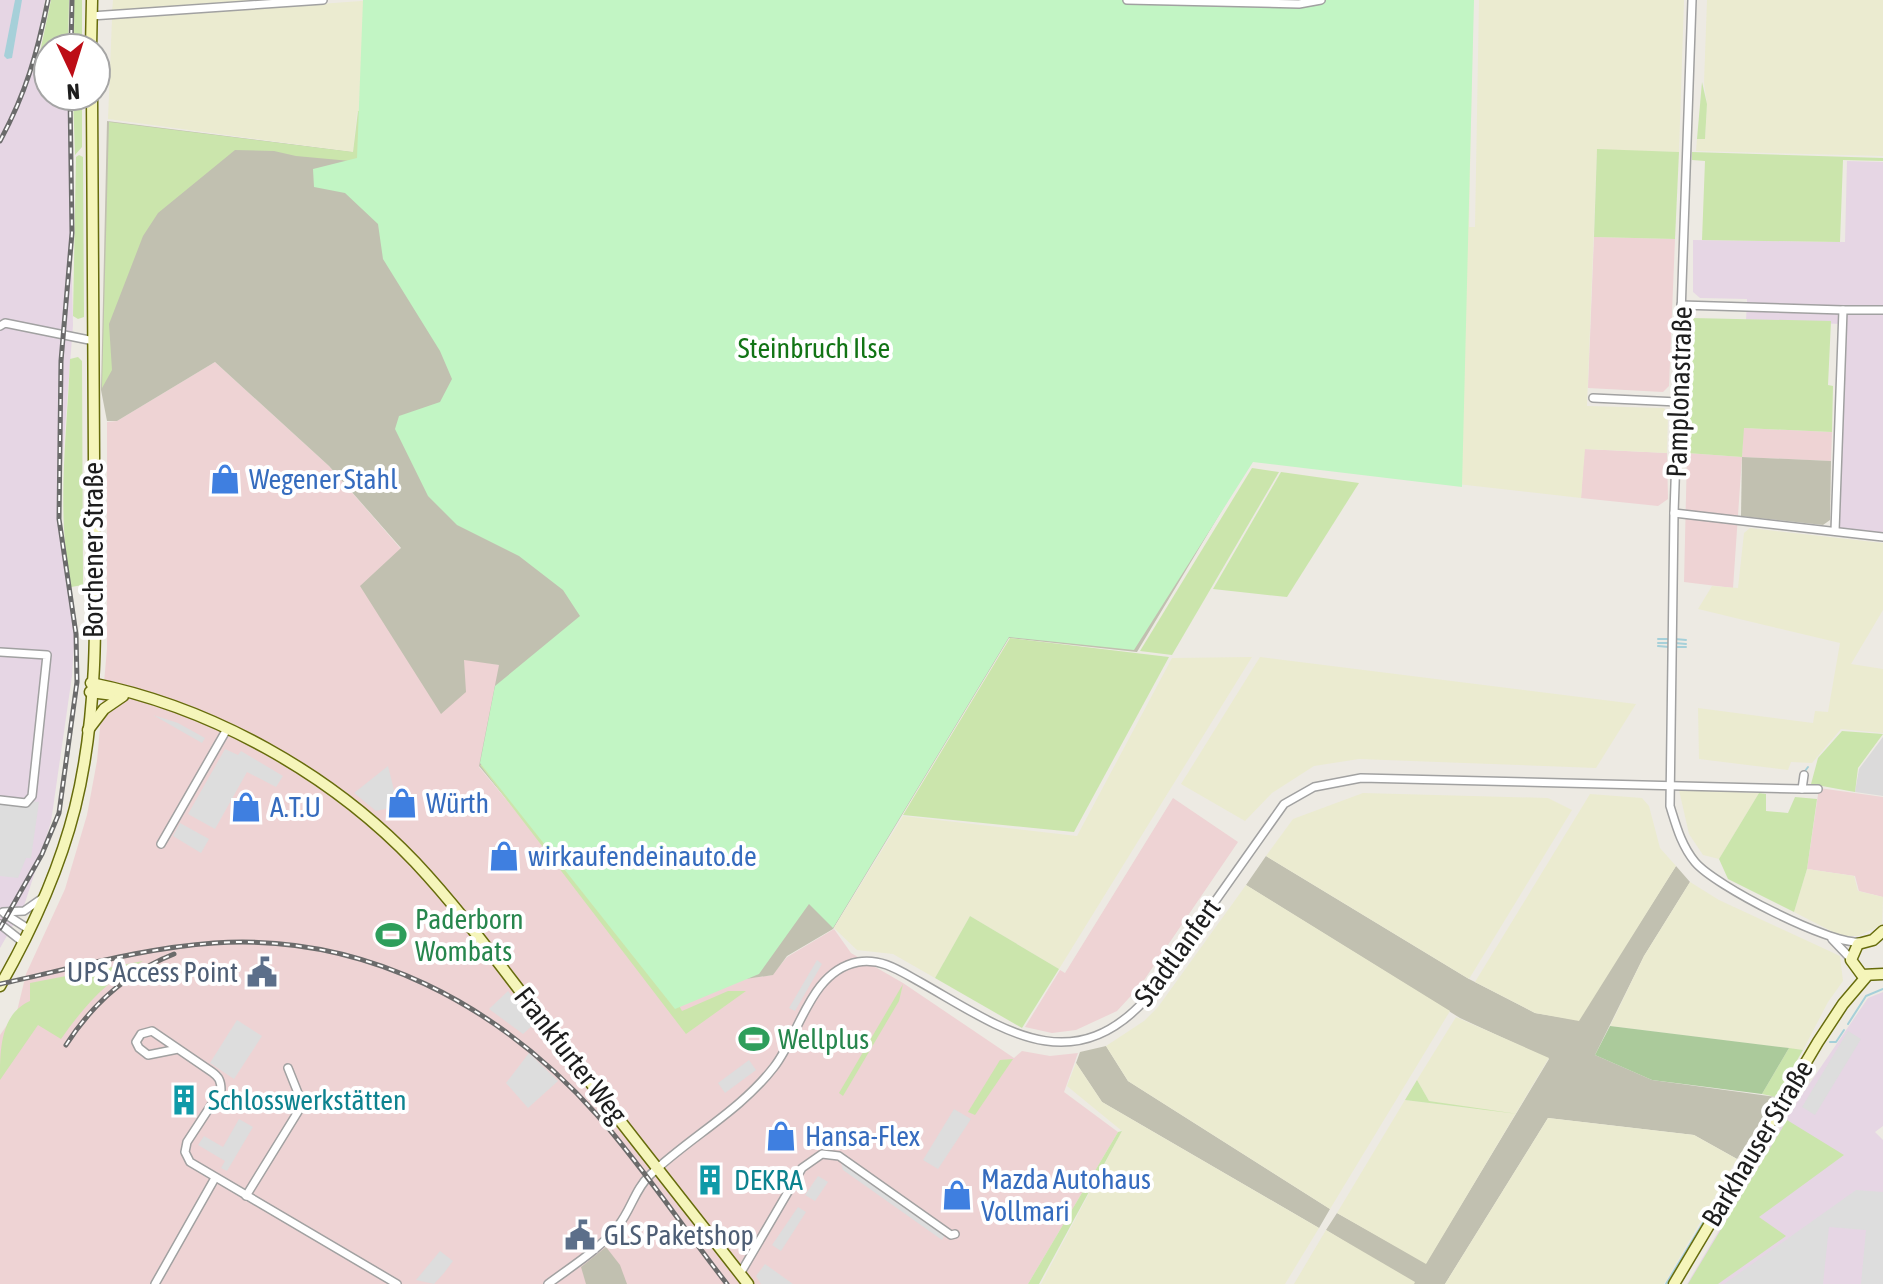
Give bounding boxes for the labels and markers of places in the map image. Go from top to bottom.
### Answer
shop icon: Wegener Stahl [208,462,242,496]
place label: Wegener Stahl [249,463,398,495]
shop icon: Würth [385,786,419,820]
place label: Würth [426,787,489,819]
shop icon: A.T.U [229,790,263,824]
place label: A.T.U [270,791,321,823]
shop icon: wirkaufendeinauto.de [487,839,521,873]
place label: wirkaufendeinauto.de [528,840,757,872]
place label: Paderborn Wombats [415,903,524,967]
sports icon: Paderborn Wombats [374,918,408,952]
public building icon: UPS Access Point [245,955,279,989]
place label: UPS Access Point [67,956,238,988]
sports icon: Wellplus [737,1022,771,1056]
place label: Wellplus [778,1023,869,1055]
building icon: Schlosswerkstätten [167,1083,201,1117]
place label: Schlosswerkstätten [208,1084,407,1116]
shop icon: Hansa-Flex [764,1119,798,1153]
place label: Hansa-Flex [805,1120,920,1152]
building icon: DEKRA [693,1163,727,1197]
place label: Mazda Autohaus Vollmari [981,1163,1151,1227]
place label: DEKRA [734,1164,803,1196]
shop icon: Mazda Autohaus Vollmari [940,1178,974,1212]
public building icon: GLS Paketshop [563,1218,597,1252]
place label: GLS Paketshop [604,1219,754,1251]

